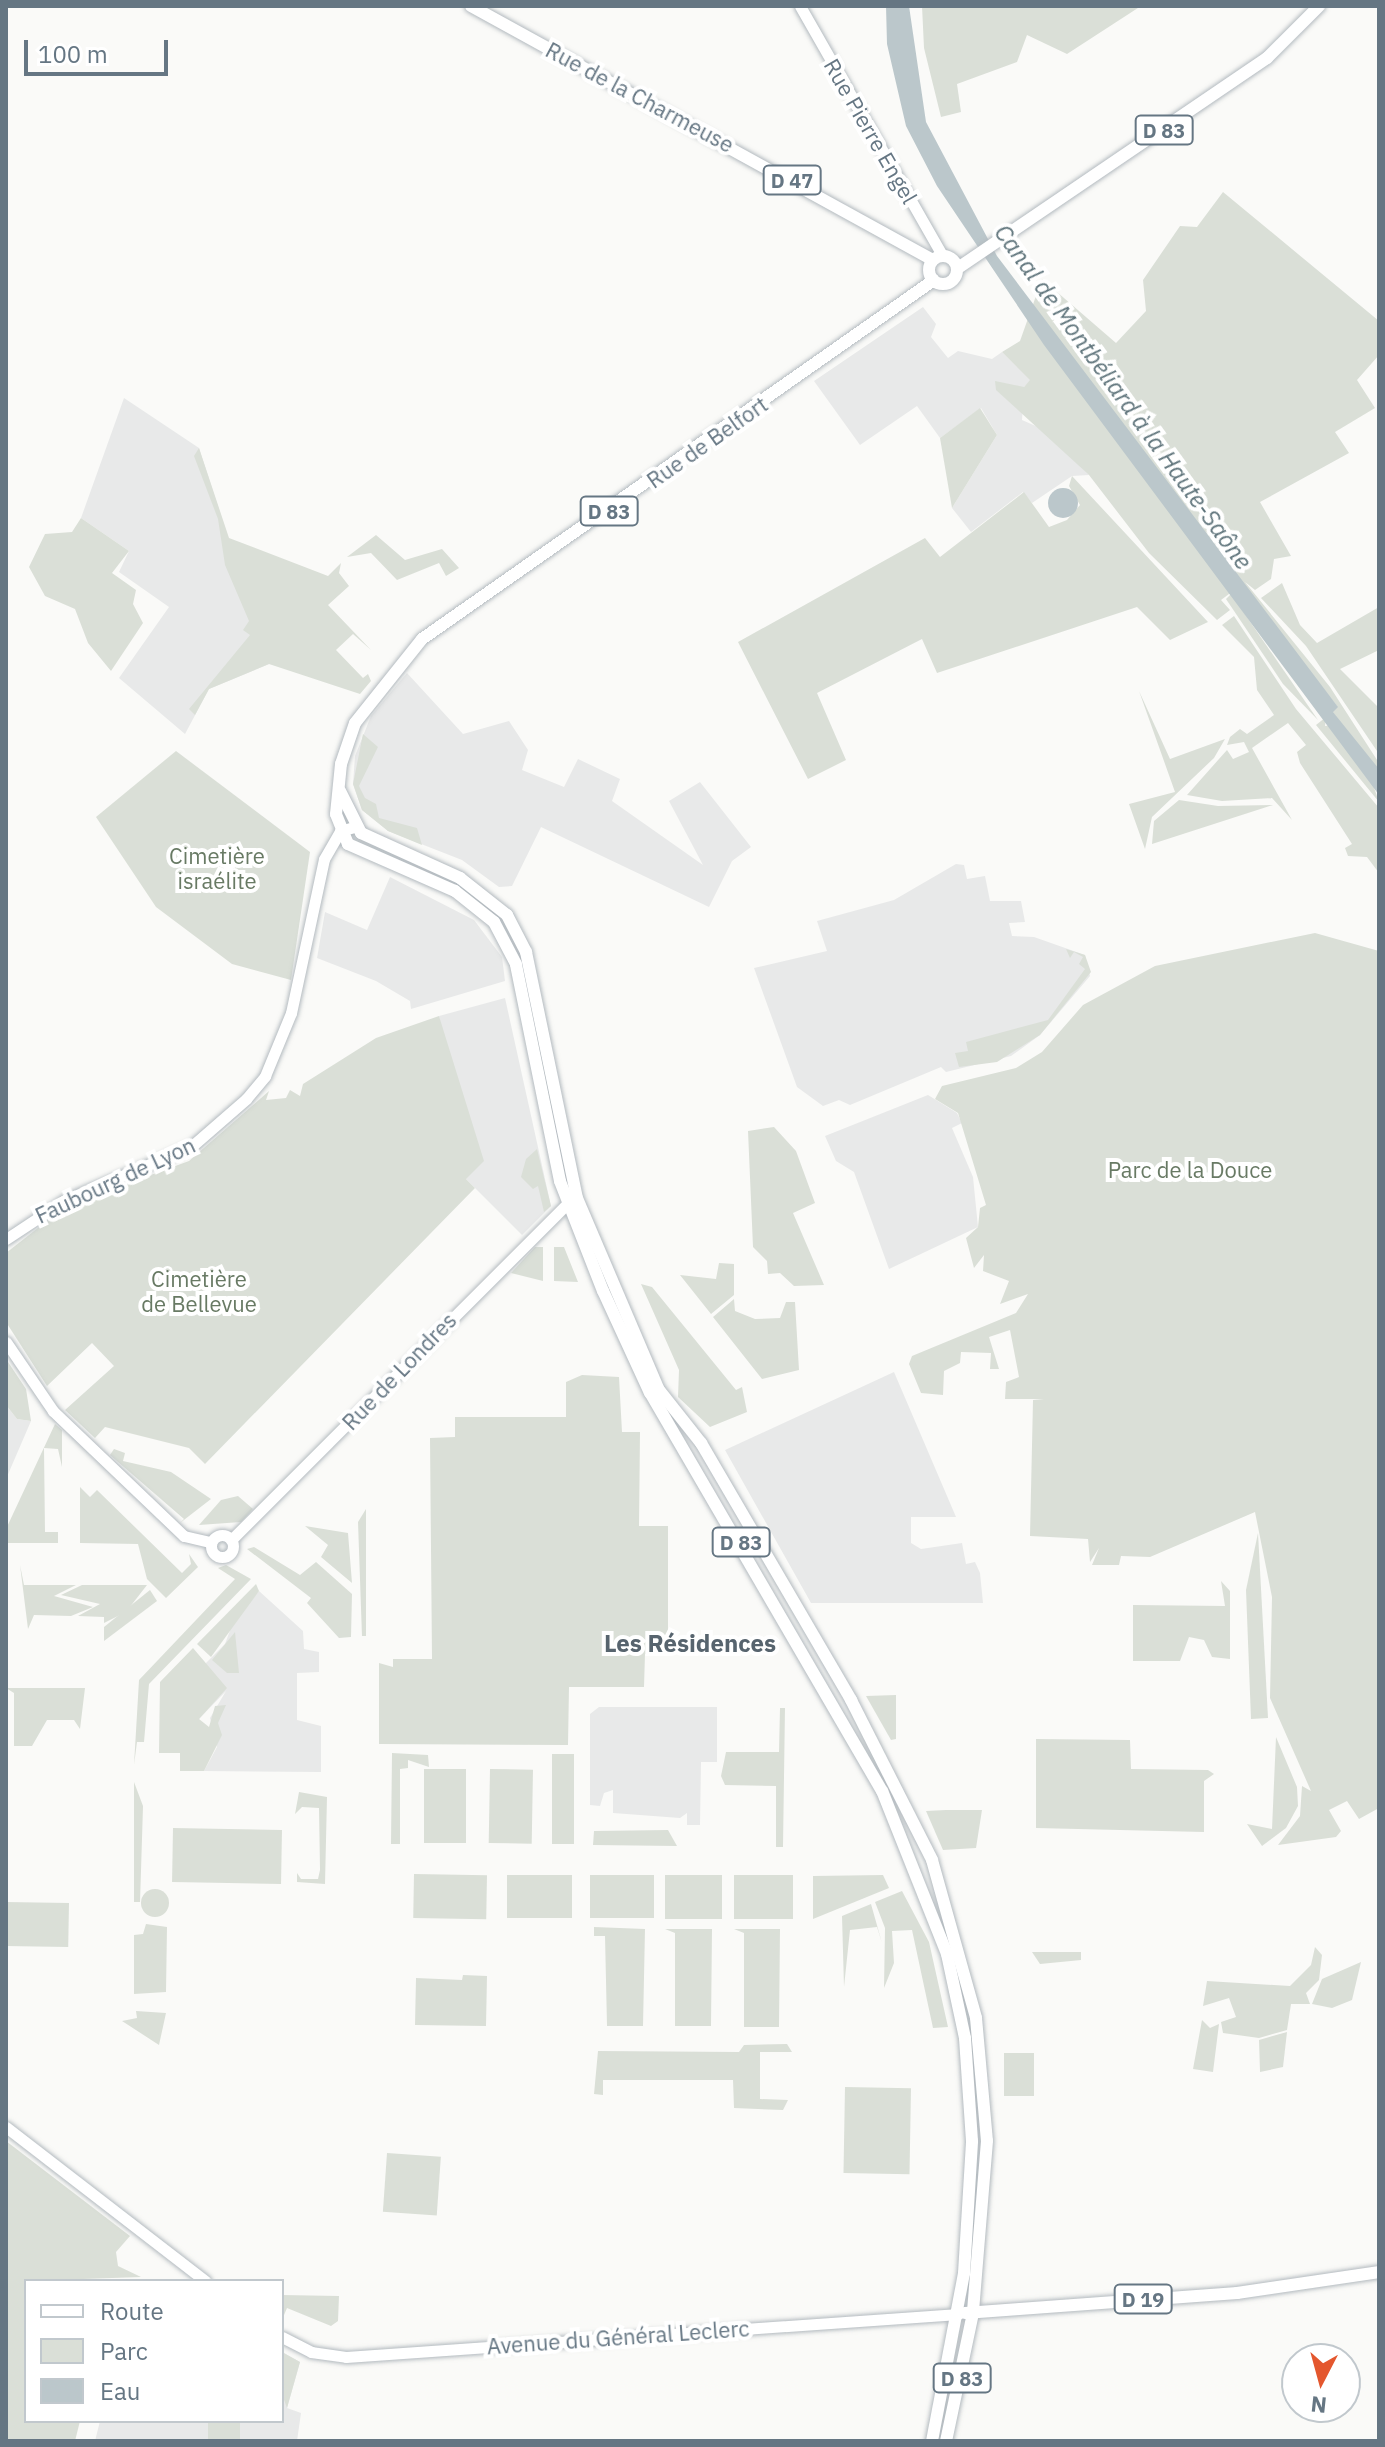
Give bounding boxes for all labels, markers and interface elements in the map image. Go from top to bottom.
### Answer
scale bar [28,24,172,74]
street label: Rue de la Charmeuse [541,36,739,158]
text: 100 m [38,38,108,70]
street label: Rue Pierre Engel [819,54,923,208]
road number: D 83 [1134,114,1194,146]
road number: D 47 [762,164,822,196]
water label: Canal de Montbéliard à la Haute-Saône [988,219,1258,575]
street label: Rue de Belfort [641,391,773,493]
road number: D 83 [579,495,639,527]
park label: Cimetière israélite [169,842,265,894]
street label: Faubourg de Lyon [31,1131,199,1229]
park label: Parc de la Douce [1108,1157,1272,1183]
park label: Cimetière de Bellevue [141,1265,257,1316]
street label: Rue de Londres [336,1307,462,1435]
road number: D 83 [711,1526,771,1558]
district label: Les Résidences [604,1630,776,1658]
legend [24,2279,284,2423]
road number: D 19 [1113,2283,1173,2315]
text: Route [100,2295,164,2327]
street label: Avenue du Général Leclerc [486,2315,750,2359]
text: Parc [100,2335,148,2367]
north arrow [1281,2343,1361,2423]
road number: D 83 [932,2362,992,2394]
text: Eau [100,2375,140,2407]
text: N [1309,2390,1328,2421]

